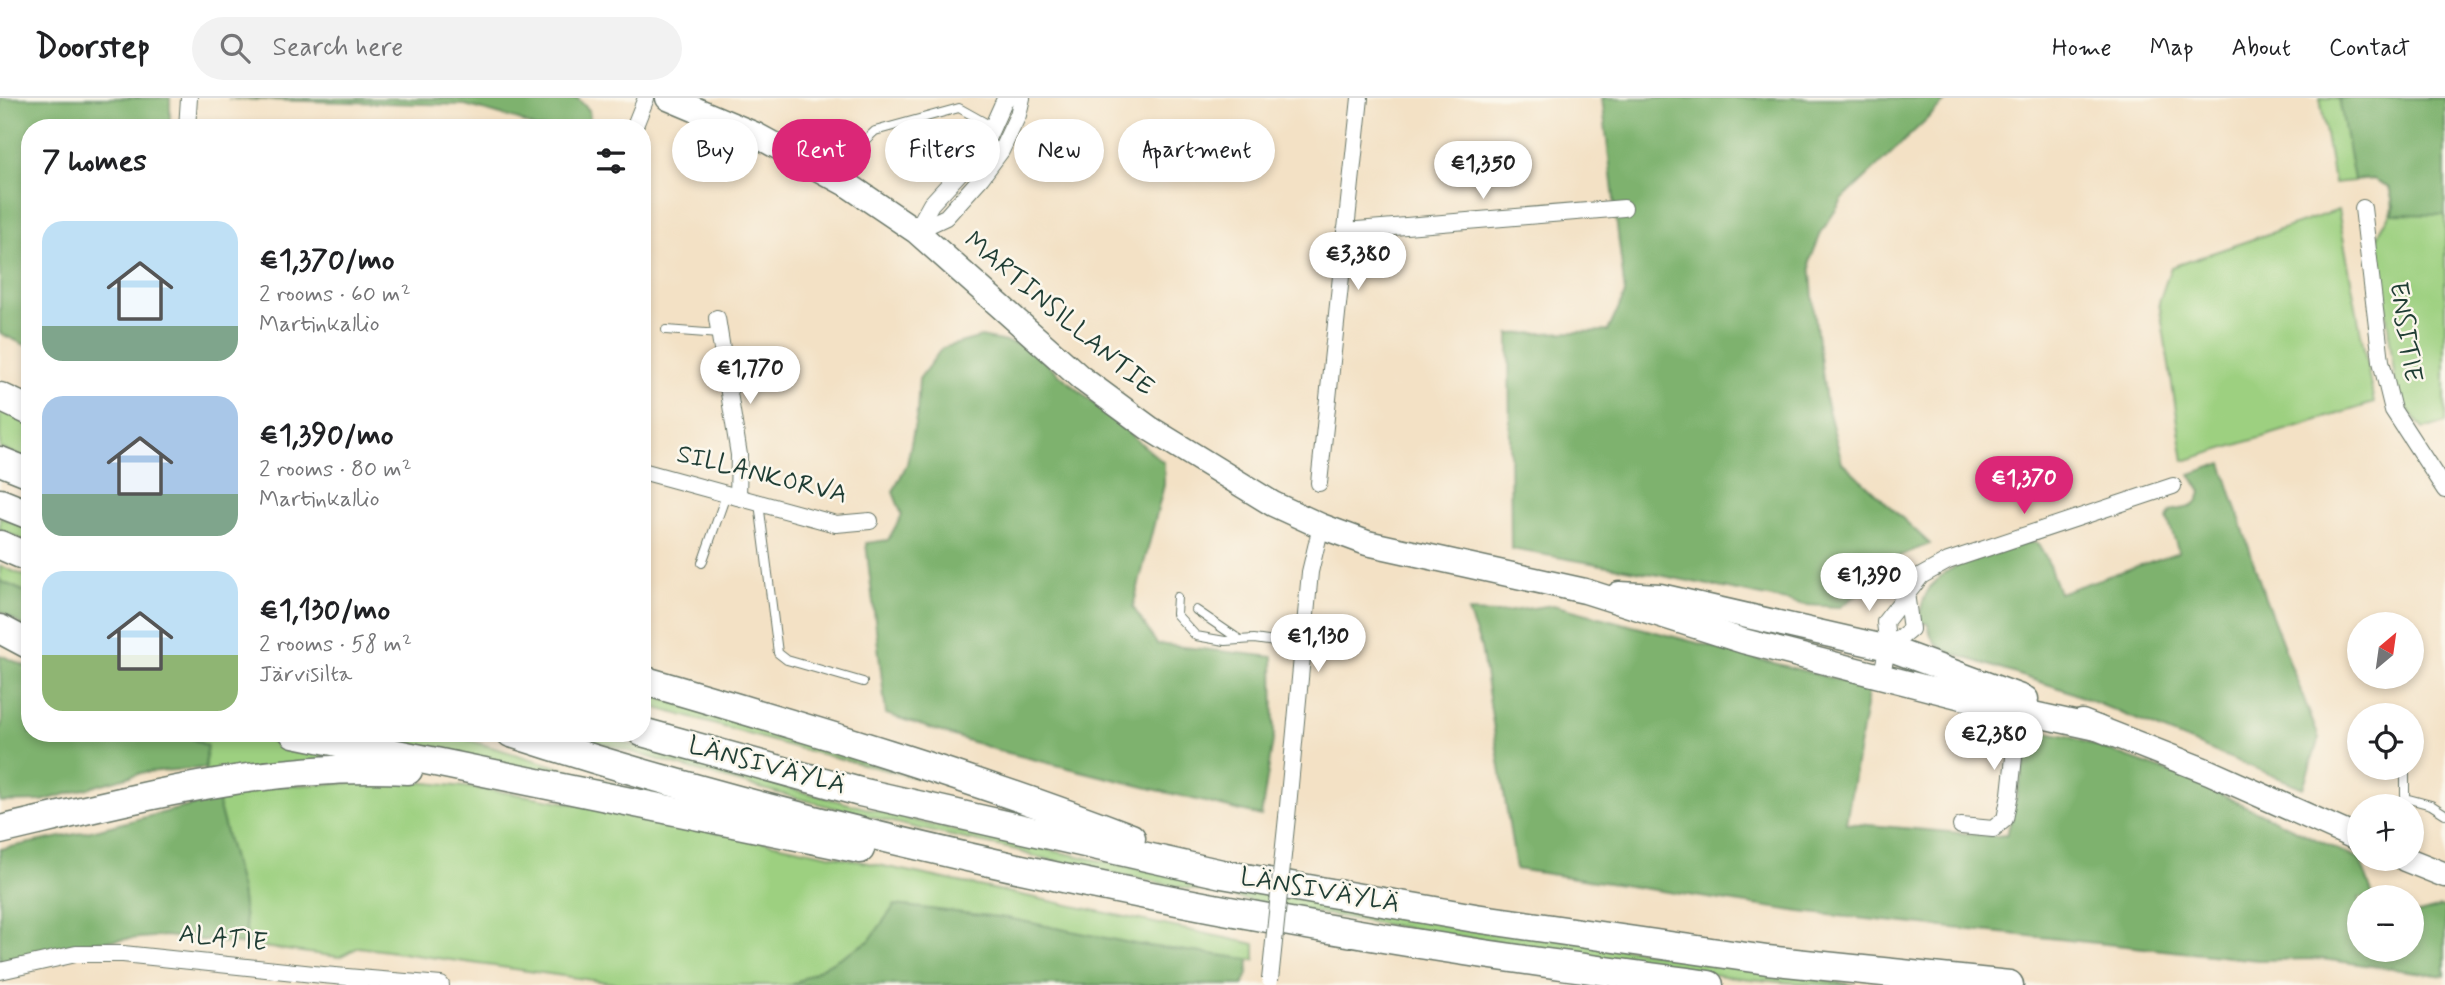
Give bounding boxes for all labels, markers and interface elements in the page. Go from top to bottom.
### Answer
search box [192,17,682,80]
text: Doorstep [35,26,150,70]
icon: search [216,29,254,67]
text: Search here [272,31,403,65]
text: Home [2052,33,2112,64]
text: Map [2150,33,2194,64]
text: About [2232,33,2291,64]
text: Contact [2329,33,2410,64]
chip: Buy [672,119,758,182]
chip: Rent [772,119,871,182]
chip: Filters [885,119,1000,182]
chip: New [1014,119,1104,182]
chip: Apartment [1118,119,1275,182]
pin: €1,350 [1426,141,1540,201]
text: 7 homes [42,142,147,181]
icon: filters [592,142,630,180]
text: €1,350 [1450,149,1516,179]
street label: MARTINSILLANTIE [957,224,1161,404]
pin: €3,380 [1301,232,1415,292]
text: €3,380 [1325,240,1391,270]
text: €1,370/mo [259,241,395,280]
icon: home [98,249,182,333]
street label: ENSITIE [2380,279,2430,385]
text: 2 rooms · 60 m² [259,280,411,310]
text: Martinkallio [259,310,380,340]
pin: €1,770 [693,346,807,406]
text: €1,770 [716,354,784,384]
text: €1,390/mo [259,416,394,455]
icon: home [98,424,182,508]
street label: SILLANKORVA [673,437,851,513]
text: 2 rooms · 80 m² [259,455,412,485]
pin: €1,370 [1967,456,2081,516]
text: €1,370 [1991,464,2057,494]
text: Martinkallio [259,485,380,515]
pin: €1,390 [1812,554,1926,613]
text: €1,390 [1836,561,1902,591]
text: €1,130/mo [259,591,390,630]
icon: home [98,599,182,683]
north arrow [2347,612,2424,690]
map controls [2347,612,2424,962]
pin: €1,130 [1261,614,1375,674]
text: €1,130 [1287,622,1349,652]
text: 2 rooms · 58 m² [259,630,412,660]
text: Järvisilta [259,660,352,690]
button: locate [2347,703,2424,780]
pin: €2,380 [1937,712,2051,772]
text: €2,380 [1961,720,2027,750]
street label: LÄNSIVÄYLÄ [685,729,849,803]
button: + [2347,794,2424,871]
street label: LÄNSIVÄYLÄ [1237,860,1403,922]
button: − [2347,885,2424,962]
street label: ALATIE [177,917,269,961]

